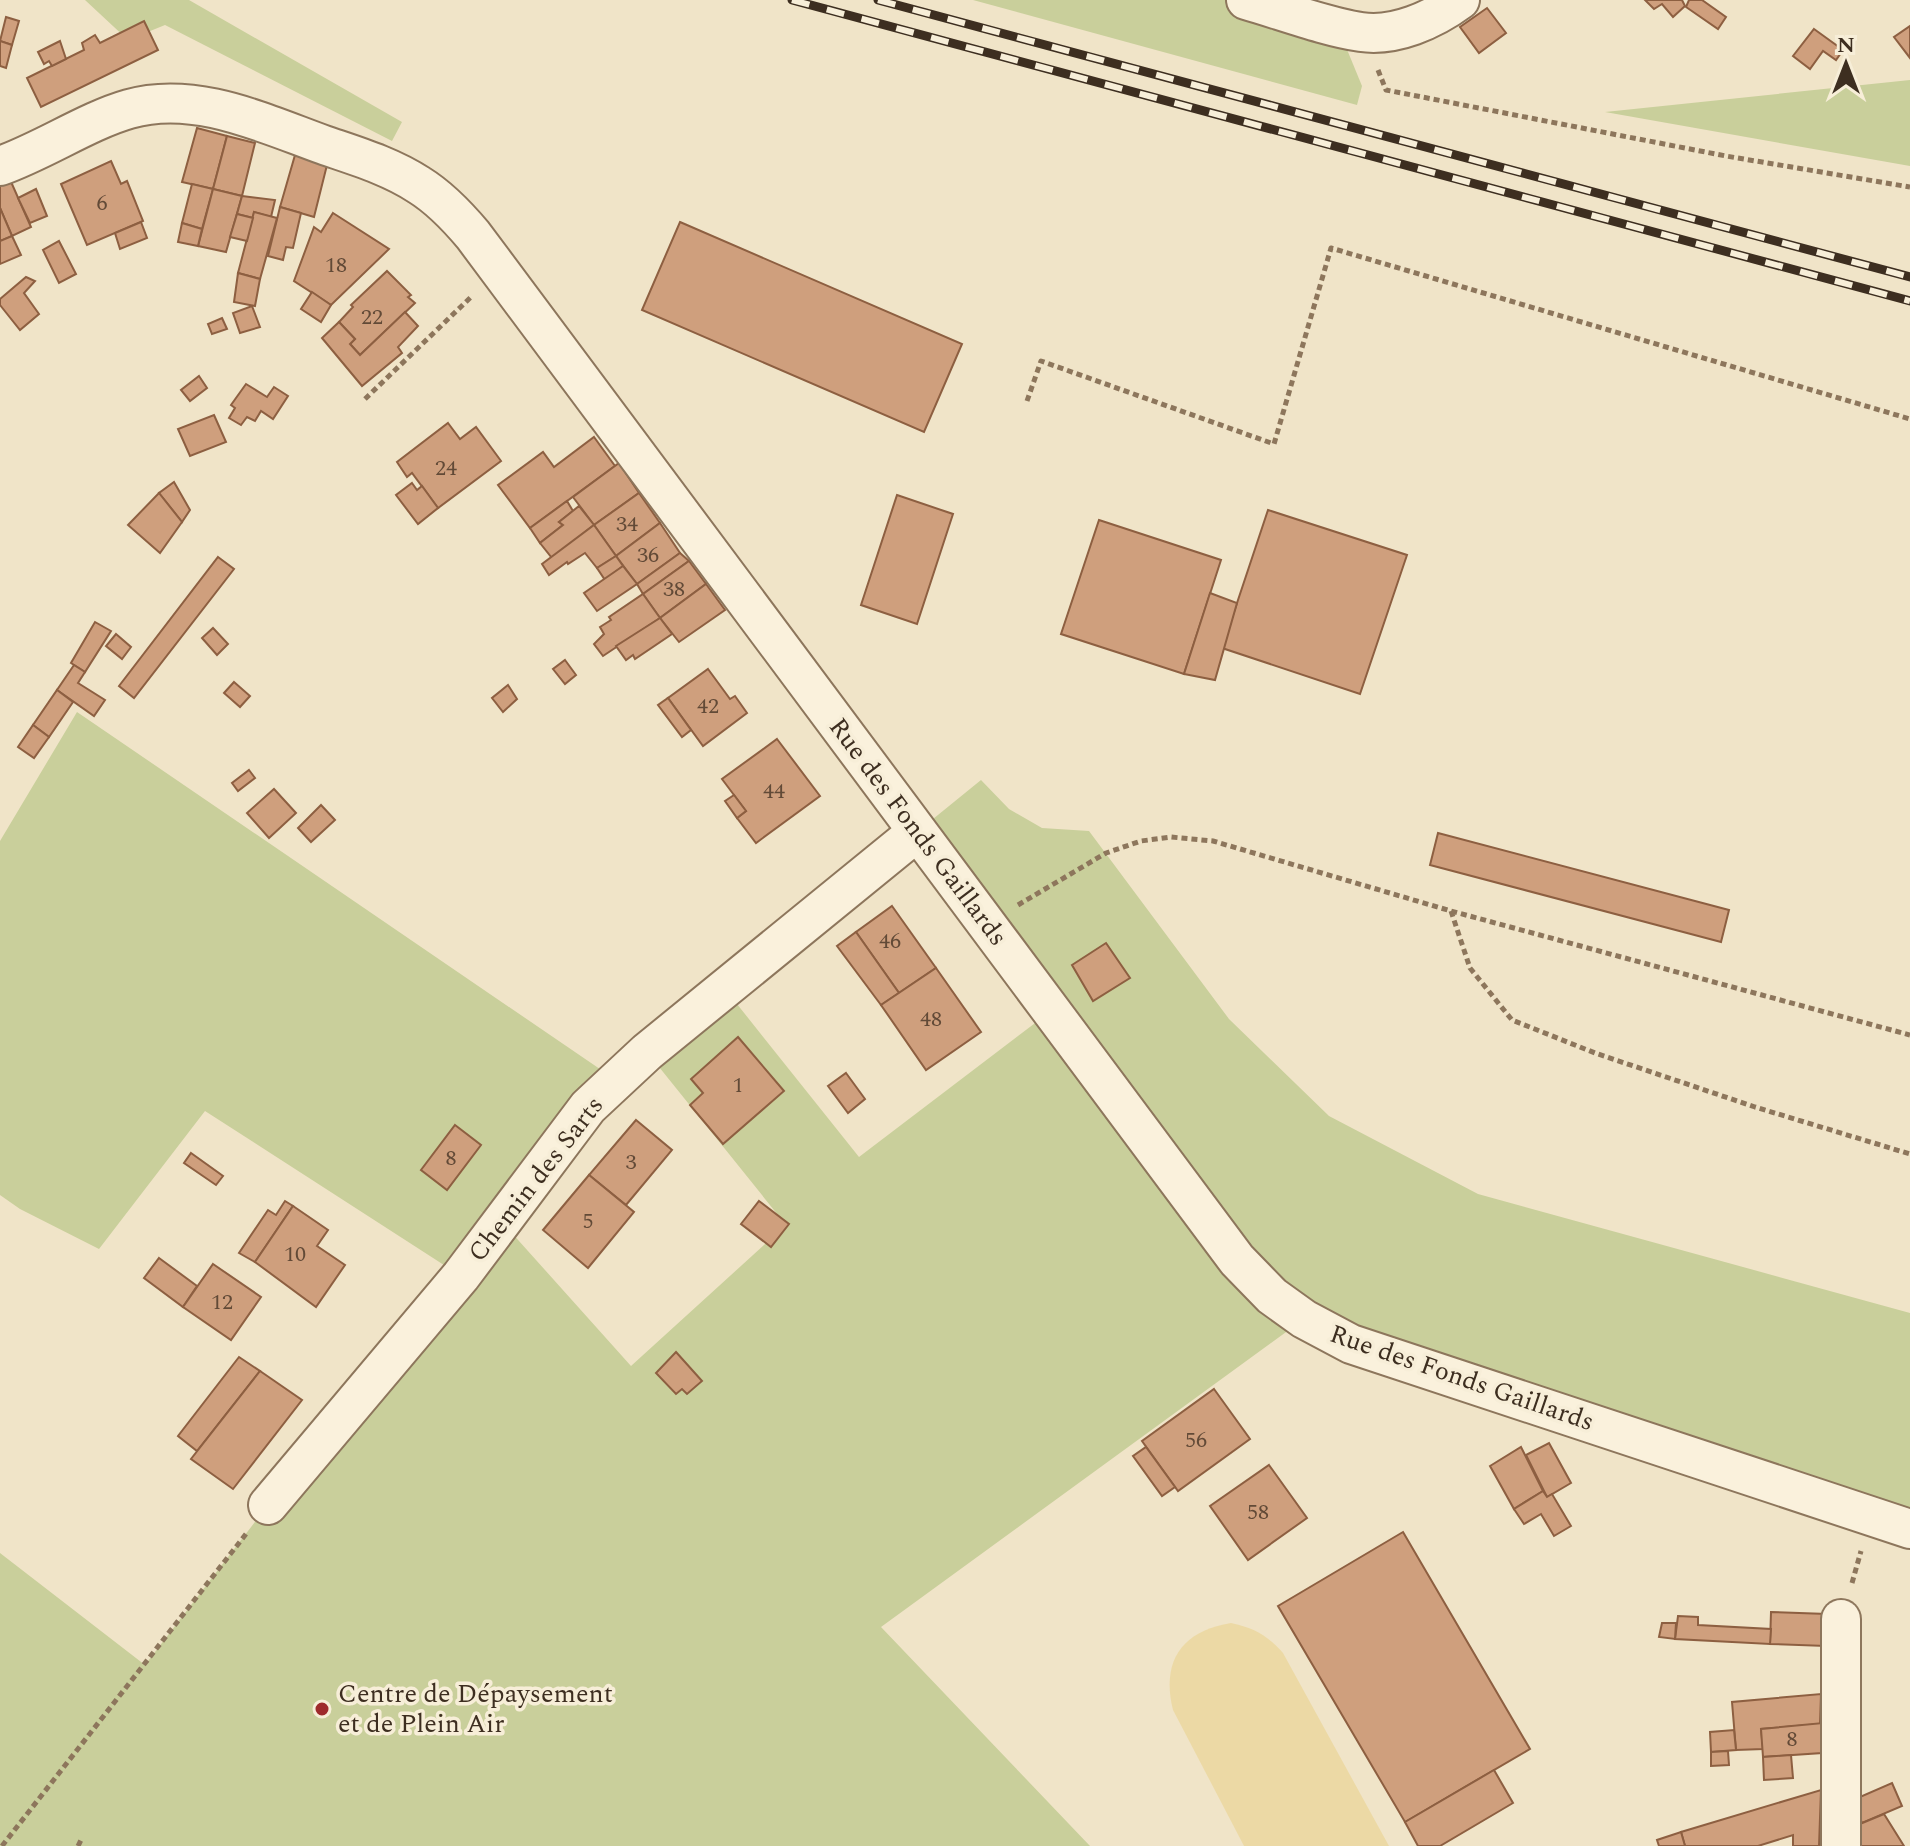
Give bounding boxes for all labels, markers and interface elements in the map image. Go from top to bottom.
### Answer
north arrow [1806,24,1886,104]
text: N [1837,29,1855,62]
house number: 6 [96,187,108,220]
house number: 18 [325,249,347,282]
house number: 22 [361,301,383,334]
house number: 24 [435,452,457,485]
house number: 34 [616,508,638,541]
house number: 36 [637,539,659,572]
house number: 38 [663,573,685,606]
house number: 42 [697,690,719,723]
street label: Rue des Fonds Gaillards [819,709,1017,955]
house number: 44 [763,775,785,808]
house number: 46 [879,925,901,958]
house number: 48 [920,1003,942,1036]
house number: 1 [732,1069,744,1102]
street label: Chemin des Sarts [458,1087,614,1271]
house number: 8 [445,1142,457,1175]
house number: 3 [625,1146,637,1179]
house number: 5 [582,1205,594,1238]
house number: 10 [284,1238,306,1271]
house number: 12 [211,1286,233,1319]
street label: Rue des Fonds Gaillards [1324,1314,1600,1442]
house number: 56 [1185,1424,1207,1457]
house number: 58 [1247,1496,1269,1529]
place label: Centre de Dépaysement et de Plein Air [338,1674,613,1744]
marker: Centre de Dépaysement et de Plein Air [313,1700,331,1718]
house number: 8 [1786,1723,1798,1756]

